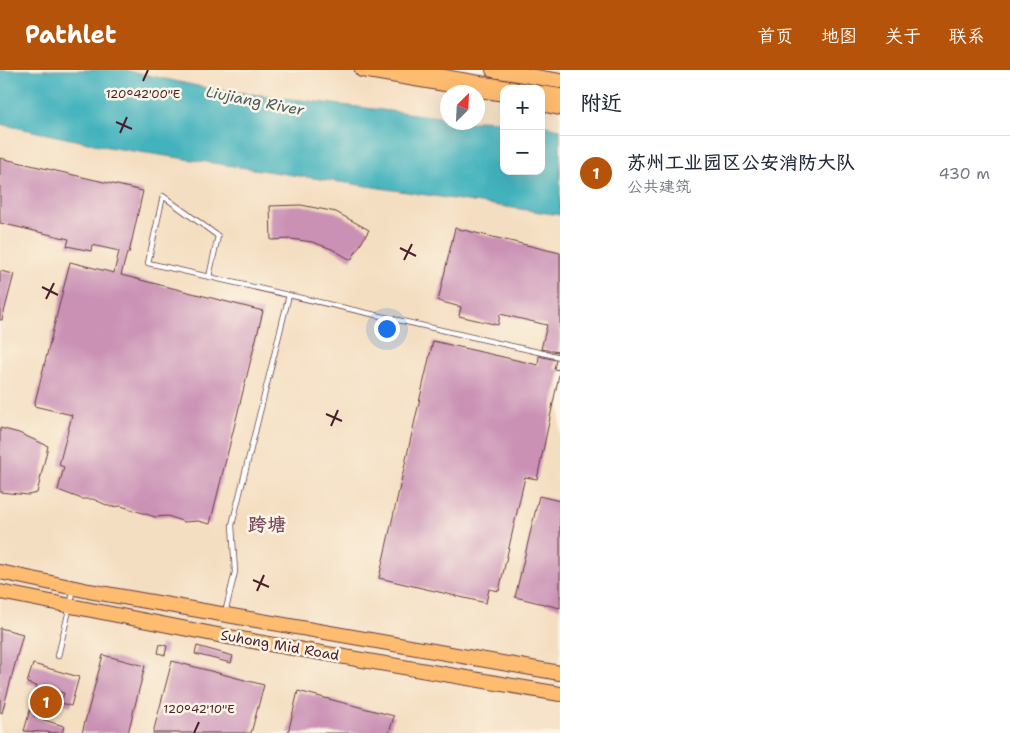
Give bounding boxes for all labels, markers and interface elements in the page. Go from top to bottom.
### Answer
text: Pathlet [25,19,116,51]
text: 首页 [757,24,793,48]
text: 地图 [821,24,857,48]
text: 关于 [885,24,921,48]
text: 联系 [949,24,985,48]
water label: Liujiang River [204,82,307,120]
north arrow [440,85,485,130]
map controls [500,85,545,175]
button: + [500,85,545,130]
text: 120°42'00"E [106,86,180,102]
text: 附近 [580,89,622,117]
button: − [500,130,545,175]
text: 苏州工业园区公安消防大队 [627,150,855,175]
text: 1 [592,163,600,184]
text: 430 m [939,163,990,184]
text: 公共建筑 [627,176,691,197]
your location [374,316,400,342]
district label: 跨塘 [248,512,286,537]
street label: Suhong Mid Road [219,626,341,664]
pin: 1 [30,683,62,721]
text: 120°42'10"E [163,701,235,717]

